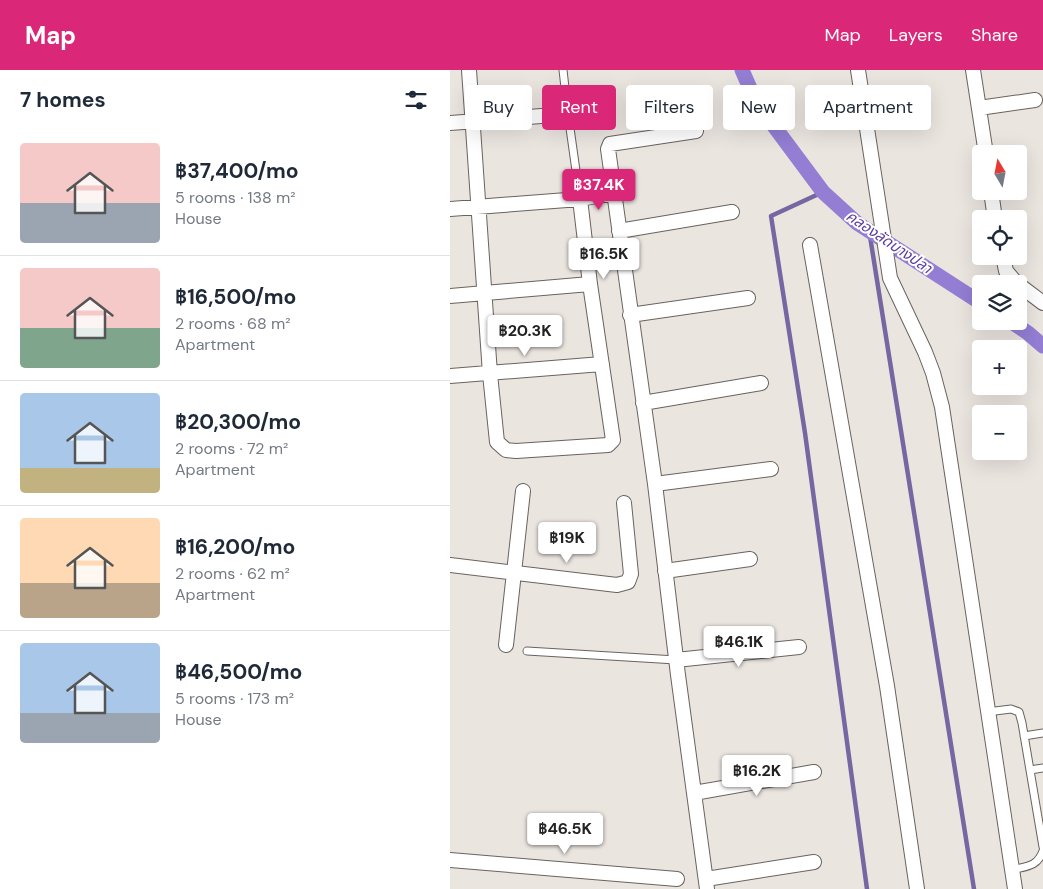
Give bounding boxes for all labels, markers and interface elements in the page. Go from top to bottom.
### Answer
text: Map [25,20,76,51]
text: Map [825,23,861,47]
text: Layers [889,23,943,47]
text: Share [971,23,1018,47]
chip: Buy [465,85,532,130]
chip: Rent [542,85,616,130]
chip: Filters [626,85,713,130]
chip: New [723,85,795,130]
chip: Apartment [805,85,931,130]
text: 7 homes [20,86,106,114]
icon: filters [402,86,430,114]
north arrow [972,145,1028,200]
map controls [972,145,1027,460]
text: ฿37,400/mo [175,157,299,185]
icon: home [60,163,120,223]
pin: ฿37.4K [558,168,640,211]
text: ฿37.4K [573,174,625,195]
text: 5 rooms · 138 m² [175,187,296,208]
water label: คลองลัดบางปลา [842,206,936,279]
text: House [175,208,222,229]
button: locate [972,210,1027,265]
pin: ฿16.5K [563,238,645,280]
text: ฿16.5K [579,243,629,264]
button: layers [972,275,1027,330]
text: ฿16,500/mo [175,283,296,311]
icon: home [60,288,120,348]
text: 2 rooms · 68 m² [175,313,291,334]
pin: ฿20.3K [484,314,566,357]
text: ฿20.3K [498,320,552,341]
text: Apartment [175,334,255,355]
button: + [972,340,1027,395]
button: − [972,405,1027,460]
text: ฿20,300/mo [175,408,301,436]
icon: home [60,413,120,473]
text: 2 rooms · 72 m² [175,438,288,459]
text: Apartment [175,459,255,480]
pin: ฿19K [537,522,597,564]
text: ฿19K [549,527,585,548]
text: ฿16,200/mo [175,533,295,561]
icon: home [60,538,120,598]
text: 2 rooms · 62 m² [175,563,290,584]
text: Apartment [175,584,255,605]
pin: ฿46.1K [698,626,780,668]
text: ฿46.1K [714,631,764,652]
text: ฿46,500/mo [175,658,302,686]
icon: home [60,663,120,723]
text: 5 rooms · 173 m² [175,688,294,709]
text: House [175,709,222,730]
pin: ฿16.2K [716,754,798,797]
text: ฿16.2K [733,760,781,781]
pin: ฿46.5K [524,812,606,855]
text: ฿46.5K [538,818,592,839]

